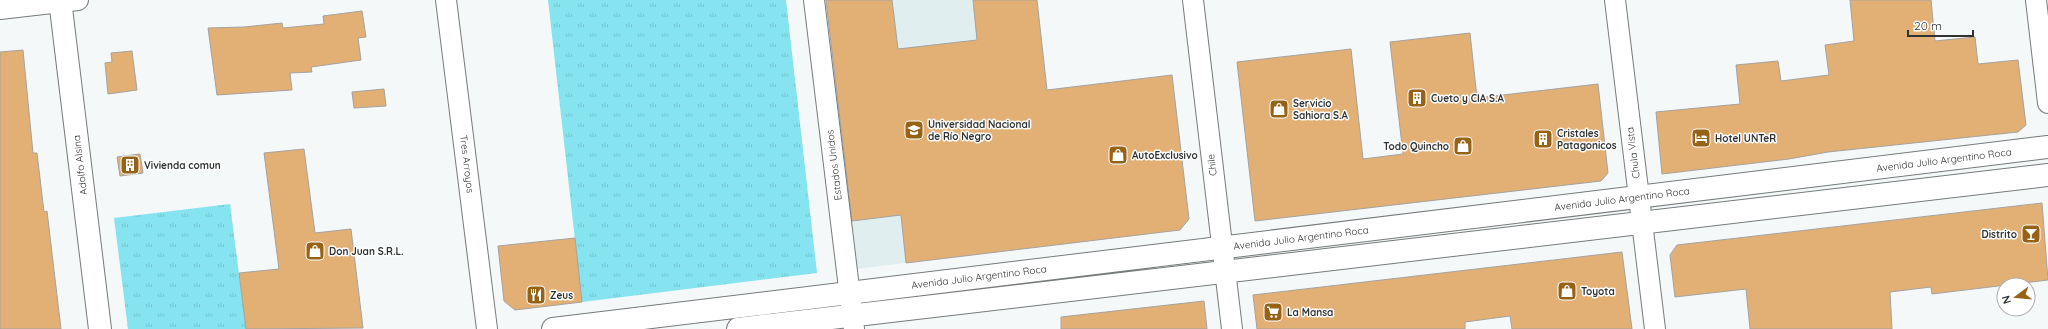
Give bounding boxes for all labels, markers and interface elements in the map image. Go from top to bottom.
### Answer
scale bar [1908,12,1973,38]
text: 20 m [1914,18,1942,33]
building icon: Cueto y CIA S.A [1406,87,1428,109]
place label: Cueto y CIA S.A [1431,92,1504,105]
place label: Servicio Sahiora S.A [1293,97,1348,122]
shop icon: Servicio Sahiora S.A [1268,98,1290,120]
place label: Universidad Nacional de Río Negro [928,118,1030,143]
school or university icon: Universidad Nacional de Río Negro [903,119,925,141]
street label: Chula Vista [1623,126,1643,180]
place label: Cristales Patagonicos [1557,127,1617,152]
hotel icon: Hotel UNTeR [1690,127,1712,149]
building icon: Cristales Patagonicos [1532,128,1554,150]
street label: Estados Unidos [823,129,845,201]
place label: Hotel UNTeR [1715,132,1776,145]
street label: Adolfo Alsina [70,134,90,196]
street label: Tres Arroyos [457,134,477,194]
shop icon: Todo Quincho [1452,135,1474,157]
place label: Todo Quincho [1383,140,1449,153]
shop icon: AutoExclusivo [1107,144,1129,166]
street label: Avenida Julio Argentino Roca [1876,145,2012,175]
place label: AutoExclusivo [1132,149,1198,162]
street label: Chile [1204,153,1220,177]
building icon: Vivienda comun [119,154,141,176]
place label: Vivienda comun [144,159,221,172]
street label: Avenida Julio Argentino Roca [1554,184,1690,214]
street label: Avenida Julio Argentino Roca [1233,223,1369,253]
bar icon: Distrito [2020,223,2042,245]
place label: Distrito [1982,228,2017,241]
shop icon: Don Juan S.R.L. [304,240,326,262]
place label: Don Juan S.R.L. [329,245,404,258]
street label: Avenida Julio Argentino Roca [911,262,1047,292]
north arrow [1996,277,2036,317]
shop icon: Toyota [1556,280,1578,302]
restaurant icon: Zeus [525,284,547,306]
place label: Toyota [1581,285,1615,298]
place label: Zeus [550,289,573,302]
text: N [1999,294,2014,306]
supermarket icon: La Mansa [1262,301,1284,323]
place label: La Mansa [1287,306,1333,319]

